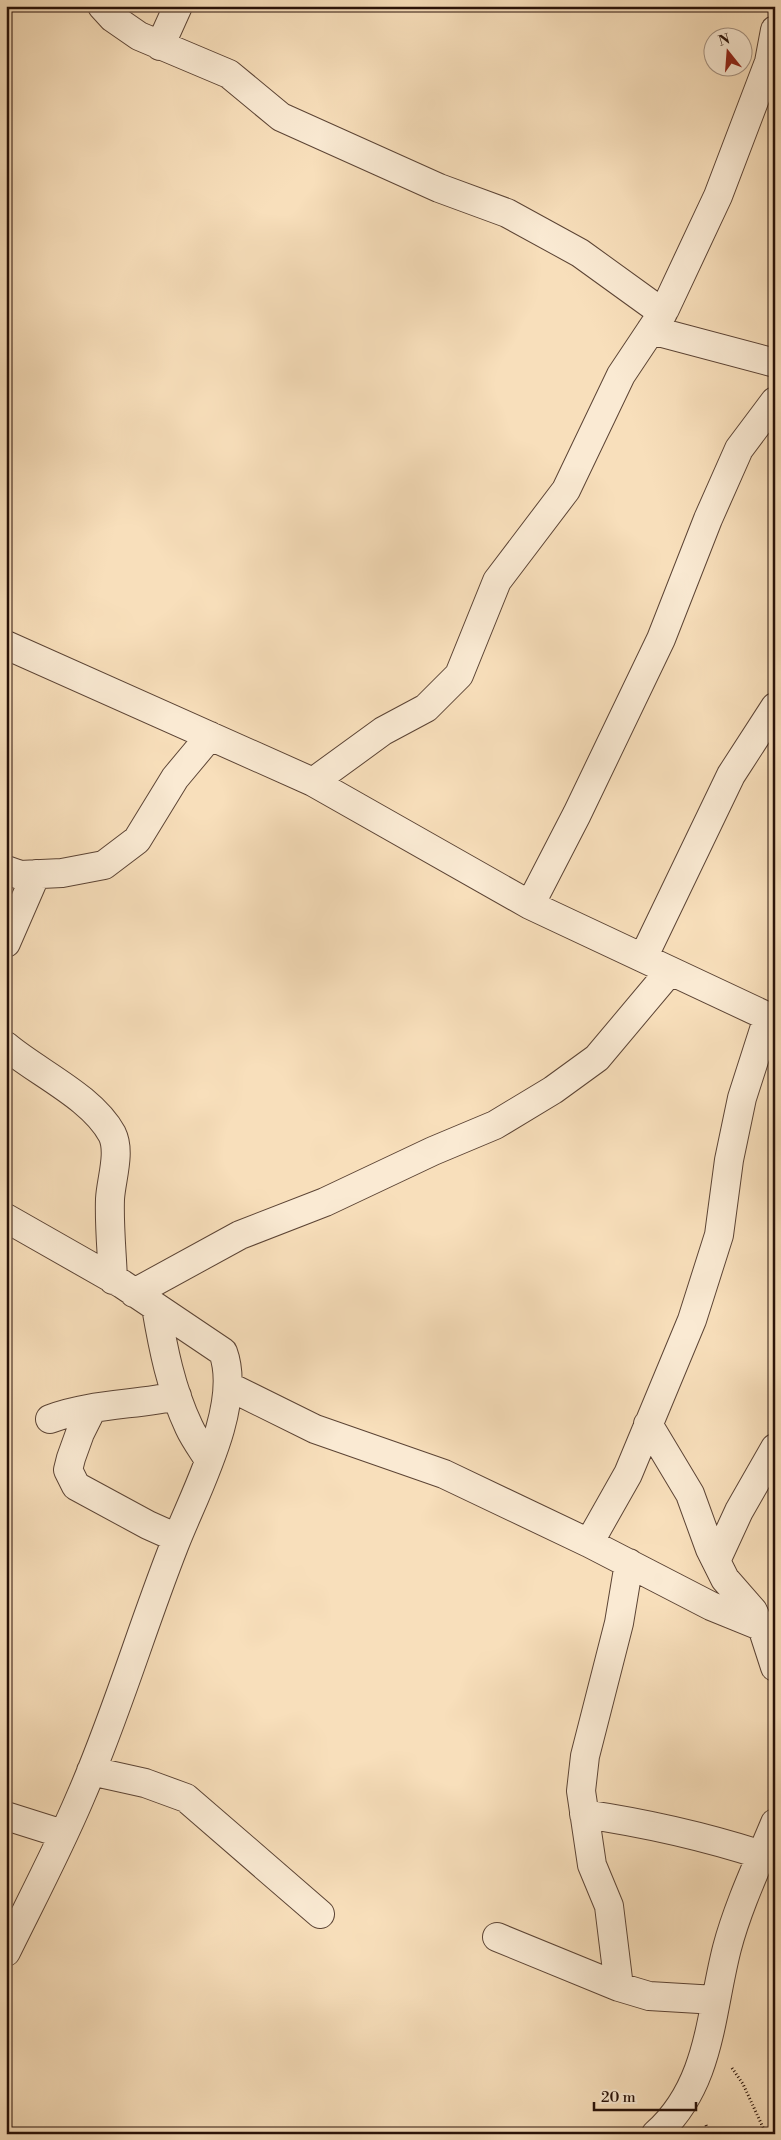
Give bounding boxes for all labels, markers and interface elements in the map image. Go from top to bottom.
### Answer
north arrow [704,28,754,78]
text: N [717,30,732,51]
scale bar [594,2080,696,2112]
text: 20 m [601,2088,636,2107]

